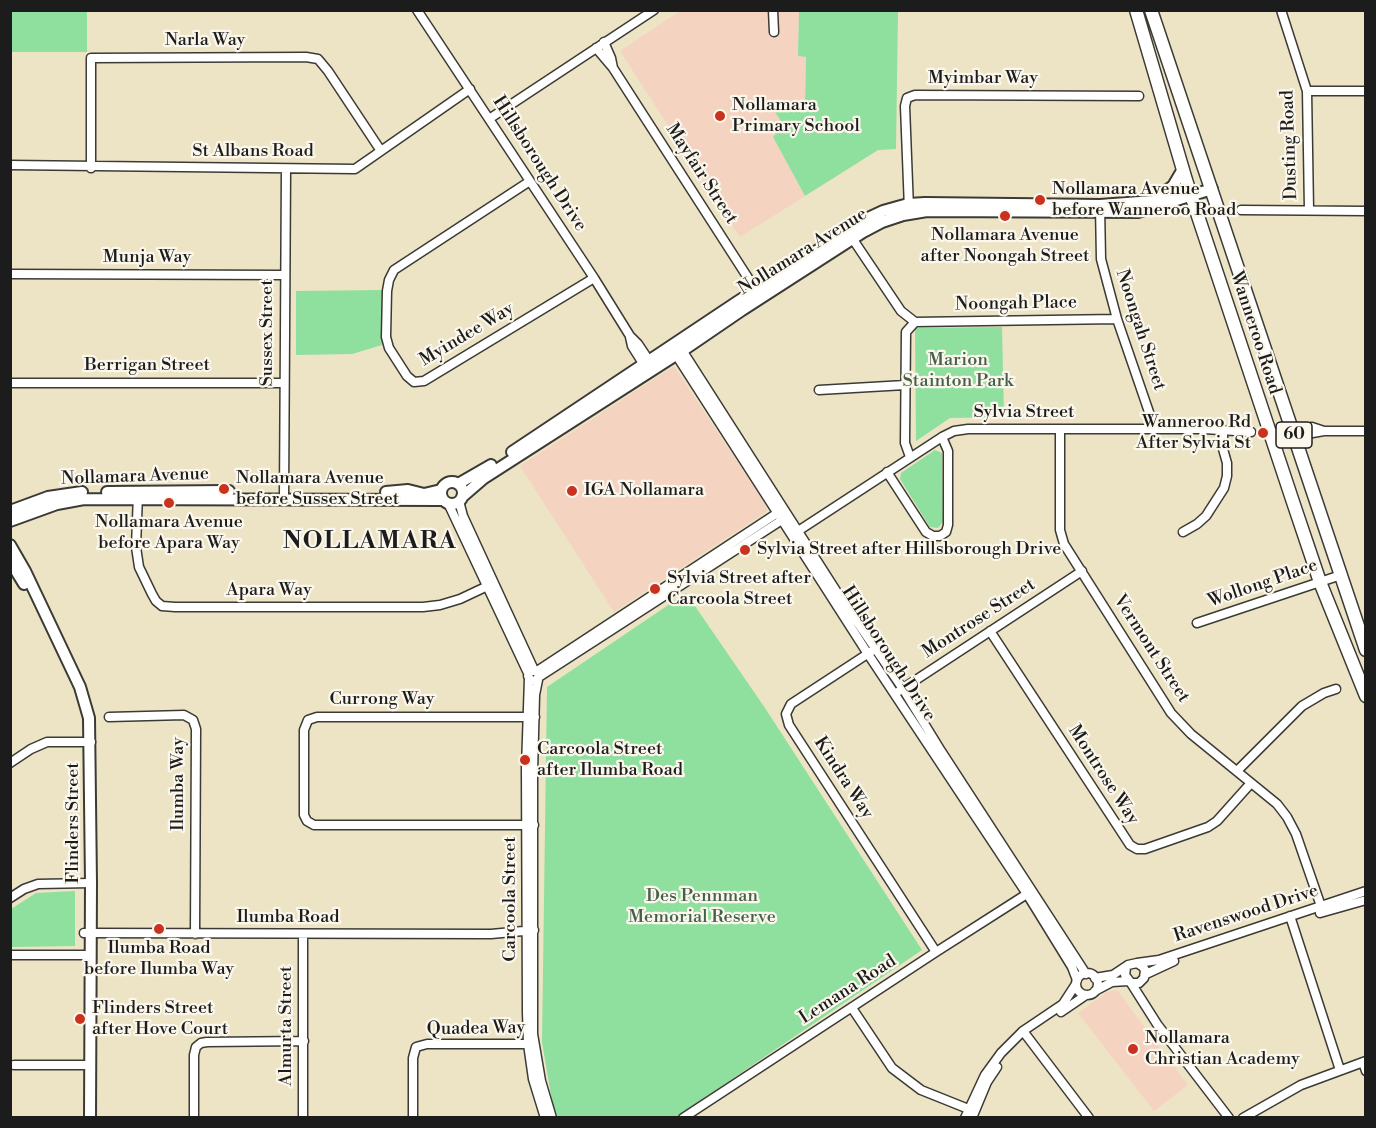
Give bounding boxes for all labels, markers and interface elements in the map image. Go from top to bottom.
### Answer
street label: Narla Way [165,30,245,52]
street label: Myimbar Way [928,68,1038,90]
street label: Dusting Road [1277,90,1303,200]
street label: Hillsborough Drive [487,92,591,236]
place label: Nollamara Primary School [732,95,860,138]
marker: Nollamara Primary School [713,109,727,123]
street label: Mayfair Street [660,120,742,228]
street label: St Albans Road [192,141,314,163]
place label: Nollamara Avenue before Wanneroo Road [1052,179,1236,222]
marker: Nollamara Avenue before Wanneroo Road [1033,193,1047,207]
street label: Nollamara Avenue [735,204,871,300]
marker: Nollamara Avenue after Noongah Street [998,209,1012,223]
place label: Nollamara Avenue after Noongah Street [921,225,1089,268]
street label: Munja Way [103,247,191,269]
street label: Noongah Street [1110,267,1170,393]
street label: Wanneroo Road [1225,269,1285,397]
street label: Sussex Street [257,279,279,387]
street label: Noongah Place [955,292,1077,316]
street label: Myindee Way [416,298,518,372]
park label: Marion Stainton Park [903,350,1013,392]
street label: Berrigan Street [84,355,210,377]
street label: Sylvia Street [974,402,1074,424]
place label: Wanneroo Rd After Sylvia St [1136,412,1251,454]
road number: 60 [1276,422,1312,448]
marker: Wanneroo Rd After Sylvia St [1256,426,1270,440]
street label: Nollamara Avenue [61,464,209,490]
place label: Nollamara Avenue before Sussex Street [236,468,399,510]
place label: IGA Nollamara [584,480,704,502]
marker: Nollamara Avenue before Sussex Street [217,482,231,496]
marker: IGA Nollamara [565,484,579,498]
marker: Nollamara Avenue before Apara Way [162,496,176,510]
place label: Nollamara Avenue before Apara Way [95,512,243,554]
district label: NOLLAMARA [283,528,457,556]
place label: Sylvia Street after Hillsborough Drive [757,539,1061,561]
marker: Sylvia Street after Hillsborough Drive [738,543,752,557]
street label: Wollong Place [1205,555,1321,613]
place label: Sylvia Street after Carcoola Street [667,568,811,610]
street label: Montrose Street [918,574,1040,664]
street label: Apara Way [226,580,312,602]
marker: Sylvia Street after Carcoola Street [648,582,662,596]
street label: Hillsborough Drive [836,582,940,726]
street label: Vermont Street [1108,591,1194,707]
street label: Currong Way [329,689,435,711]
street label: Montrose Way [1063,721,1143,829]
street label: Kindra Way [809,733,877,823]
street label: Ilumba Way [168,737,190,831]
place label: Carcoola Street after Ilumba Road [537,739,683,782]
marker: Carcoola Street after Ilumba Road [518,753,532,767]
street label: Flinders Street [63,762,85,884]
street label: Carcoola Street [500,836,522,962]
street label: Ravenswood Drive [1171,880,1321,948]
park label: Des Pennman Memorial Reserve [628,886,776,928]
street label: Ilumba Road [237,907,339,929]
marker: Ilumba Road before Ilumba Way [152,922,166,936]
place label: Ilumba Road before Ilumba Way [84,938,234,980]
street label: Lemana Road [796,951,900,1029]
street label: Almurta Street [276,966,298,1086]
place label: Flinders Street after Hove Court [92,998,228,1040]
marker: Flinders Street after Hove Court [73,1012,87,1026]
street label: Quadea Way [427,1017,525,1041]
place label: Nollamara Christian Academy [1145,1028,1300,1070]
marker: Nollamara Christian Academy [1126,1042,1140,1056]

